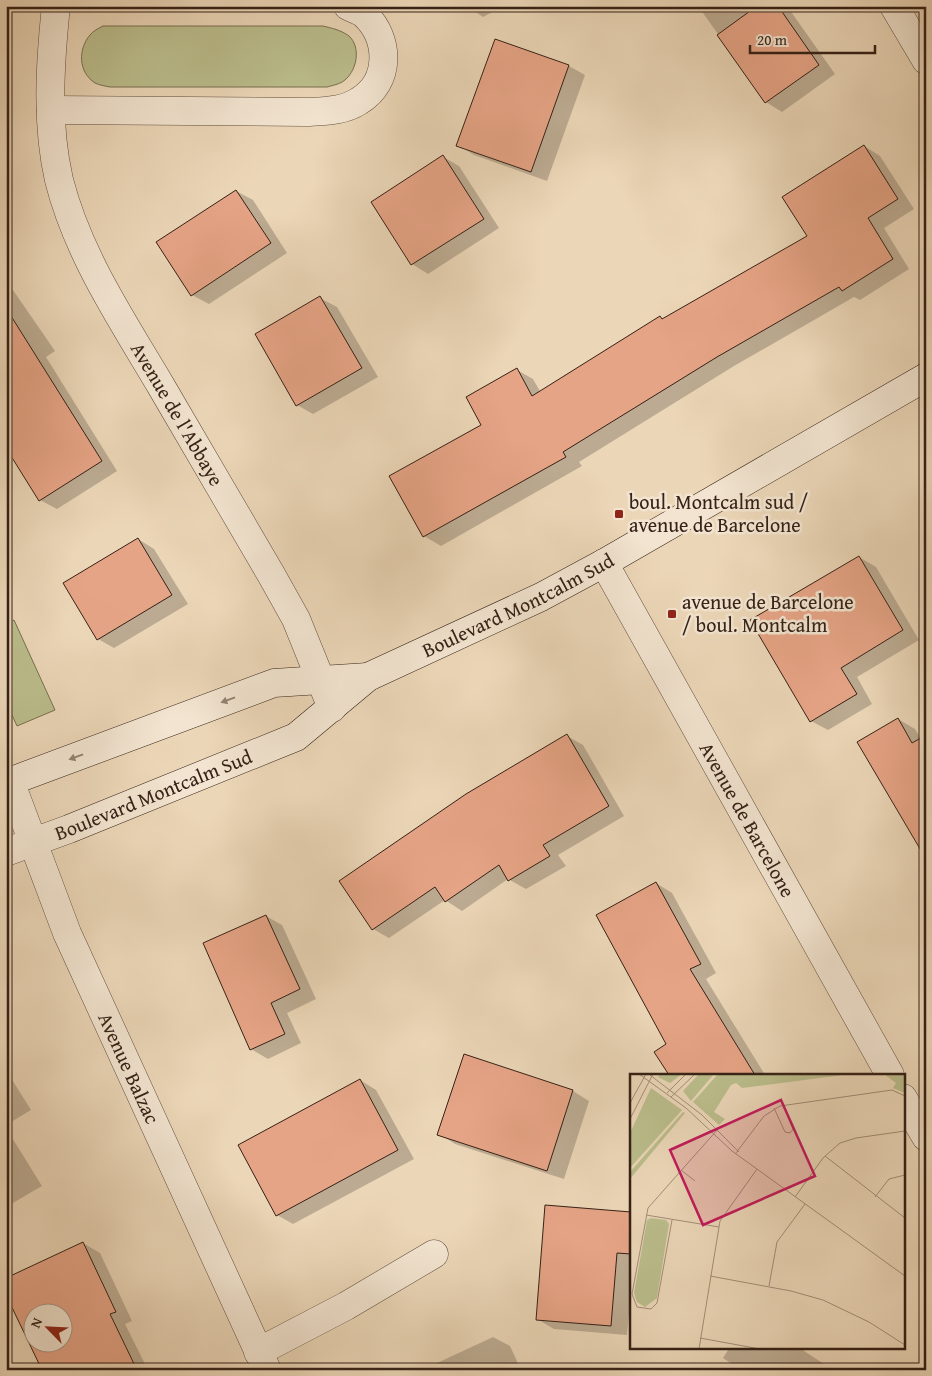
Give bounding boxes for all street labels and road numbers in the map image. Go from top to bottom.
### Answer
street label: Avenue de l'Abbaye [124,336,231,491]
street label: Boulevard Montcalm Sud [417,545,619,664]
street label: Avenue de Barcelone [693,736,803,902]
street label: Boulevard Montcalm Sud [50,741,256,847]
street label: Avenue Balzac [91,1008,167,1128]

